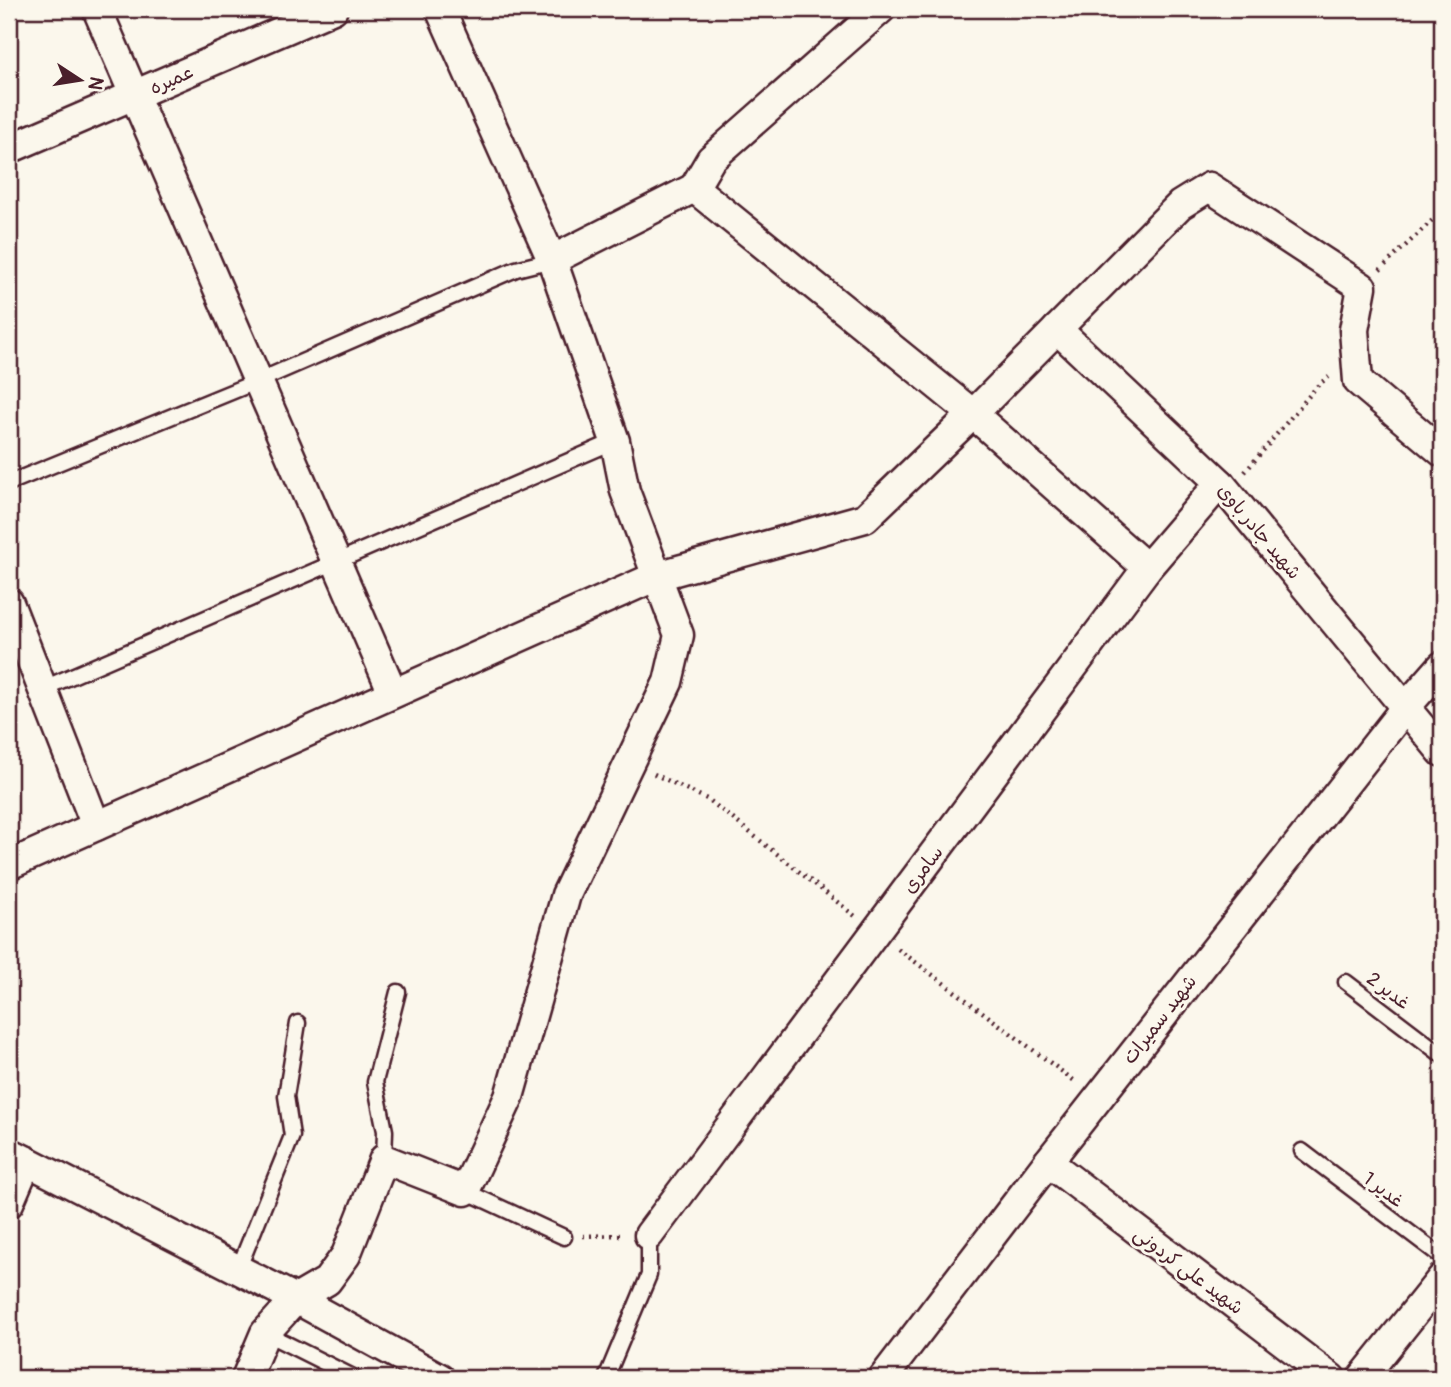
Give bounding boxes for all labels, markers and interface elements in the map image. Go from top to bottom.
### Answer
north arrow [46,46,116,116]
street label: عمیره [146,60,197,100]
text: N [83,75,109,92]
street label: شهید جادر باوی [1212,479,1306,584]
street label: سامری [897,841,948,898]
street label: غدیر 2 [1362,967,1415,1015]
street label: شهید سمیرات [1117,970,1202,1069]
street label: غدیر 1 [1358,1167,1409,1213]
street label: شهید علی کردونی [1129,1222,1248,1320]

